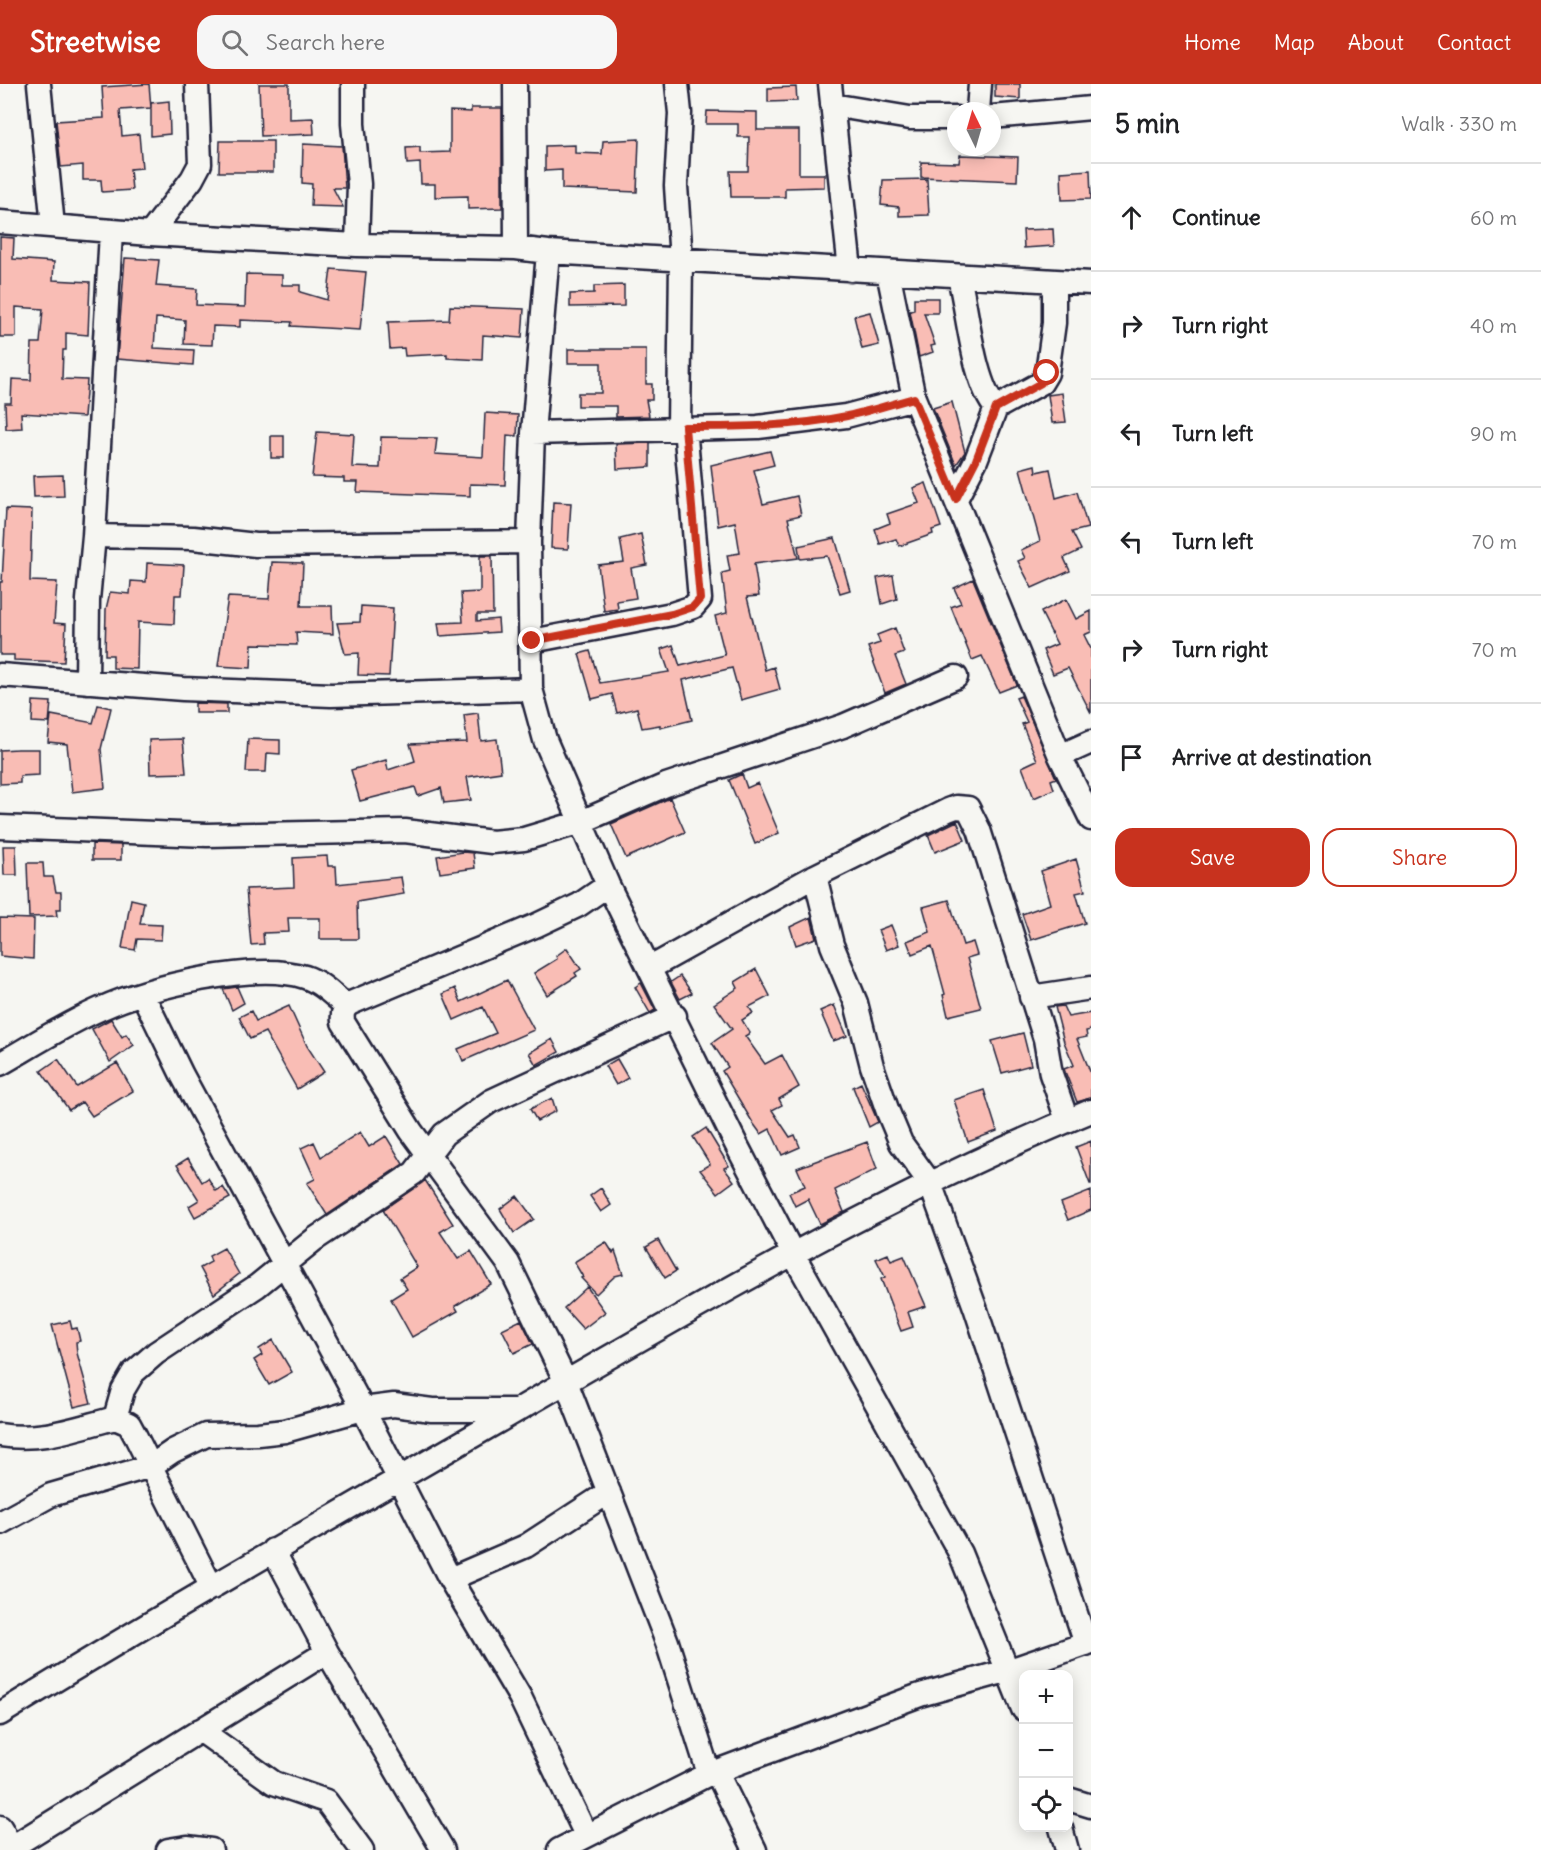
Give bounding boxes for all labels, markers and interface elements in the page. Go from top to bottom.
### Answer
search box [197,15,617,69]
text: Streetwise [30,24,161,60]
icon: search [218,26,251,59]
text: Search here [266,28,385,56]
text: Home [1184,29,1241,56]
text: Map [1274,29,1315,56]
text: About [1348,29,1404,56]
text: Contact [1437,29,1511,56]
north arrow [947,102,1001,156]
text: 5 min [1115,107,1180,140]
text: Walk · 330 m [1401,111,1517,136]
icon: ahead [1115,201,1148,234]
text: Continue [1172,203,1261,231]
text: 60 m [1470,205,1517,230]
icon: right [1115,309,1148,342]
text: Turn right [1172,311,1268,339]
text: 40 m [1470,313,1517,338]
route start [1033,359,1059,385]
icon: left [1115,417,1148,450]
text: Turn left [1172,419,1253,447]
text: 90 m [1470,421,1517,446]
icon: left [1115,525,1148,558]
text: Turn left [1172,527,1253,555]
text: 70 m [1472,529,1517,554]
route end [518,627,544,653]
icon: right [1115,633,1148,666]
text: Turn right [1172,635,1268,663]
text: 70 m [1472,637,1517,662]
icon: arrive [1115,741,1148,774]
text: Arrive at destination [1172,743,1372,771]
button: Save [1115,828,1310,887]
button: Share [1322,828,1517,887]
map controls [1019,1670,1073,1832]
button: + [1019,1670,1073,1724]
button: − [1019,1724,1073,1778]
button: locate [1019,1778,1073,1832]

